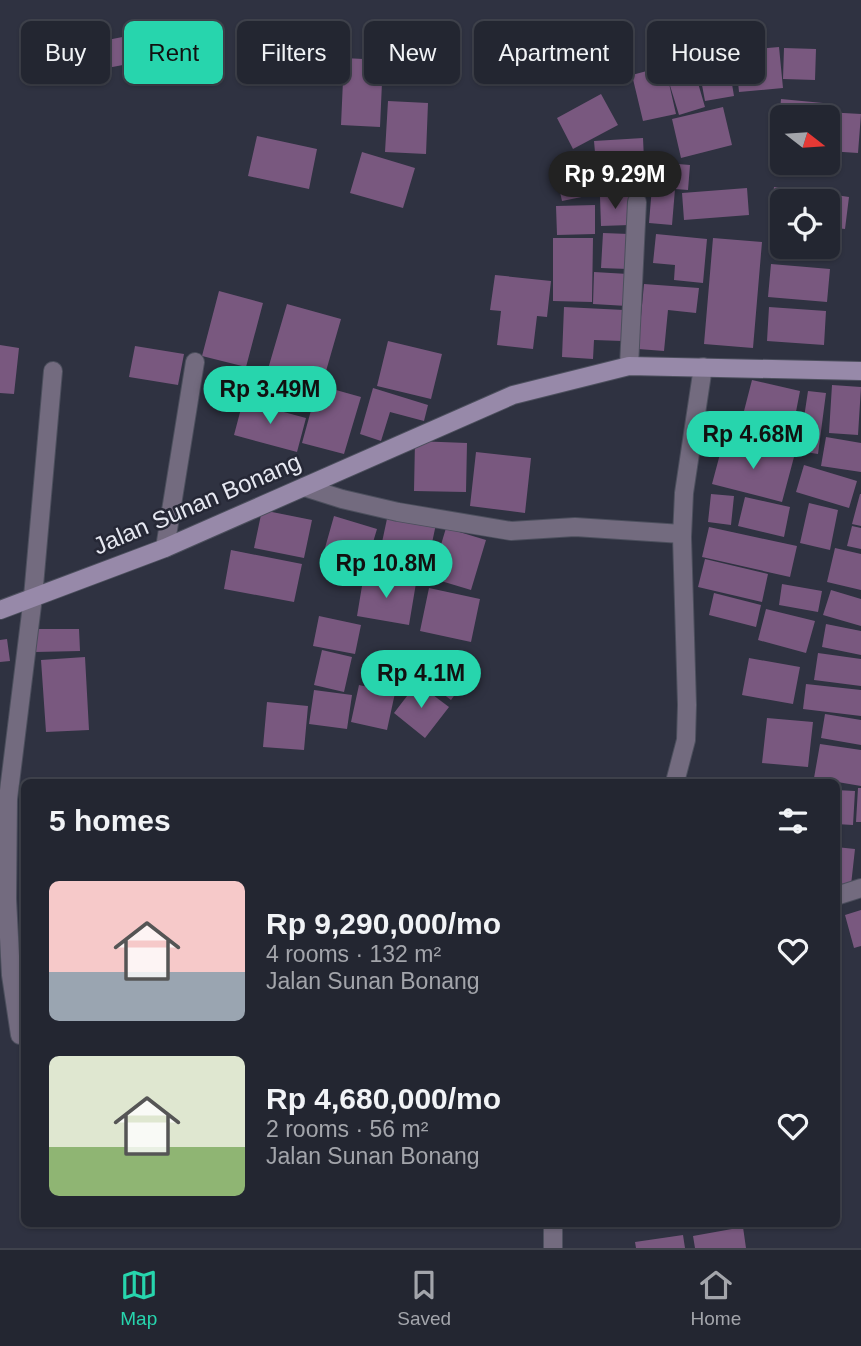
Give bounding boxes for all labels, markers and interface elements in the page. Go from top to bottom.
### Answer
chip: Buy [21,21,110,84]
chip: Rent [124,21,223,84]
chip: Filters [237,21,350,84]
chip: New [364,21,460,84]
chip: Apartment [474,21,633,84]
chip: House [647,21,765,84]
north arrow [770,105,840,175]
map controls [770,105,840,259]
pin: Rp 9.29M [543,152,687,211]
text: Rp 9.29M [565,161,665,187]
button: locate [770,189,840,259]
pin: Rp 3.49M [198,366,342,426]
text: Rp 3.49M [220,376,320,402]
pin: Rp 4.68M [681,412,825,471]
text: Rp 4.68M [703,421,803,447]
street label: Jalan Sunan Bonang [89,448,305,560]
pin: Rp 10.8M [314,540,458,600]
text: Rp 10.8M [336,550,436,576]
pin: Rp 4.1M [356,650,486,710]
text: Rp 4.1M [377,660,465,686]
icon: filters [774,802,812,840]
text: 5 homes [49,804,171,837]
text: Rp 9,290,000/mo [266,907,501,940]
icon: home [105,909,189,993]
icon: heart [774,932,812,970]
text: 4 rooms · 132 m² [266,941,441,967]
text: Jalan Sunan Bonang [266,968,480,994]
text: Rp 4,680,000/mo [266,1082,501,1115]
icon: home [105,1084,189,1168]
icon: heart [774,1107,812,1145]
text: 2 rooms · 56 m² [266,1116,428,1142]
text: Jalan Sunan Bonang [266,1143,480,1169]
tab: Map [120,1266,158,1330]
tab: Saved [397,1266,451,1330]
tab: Home [691,1266,741,1330]

